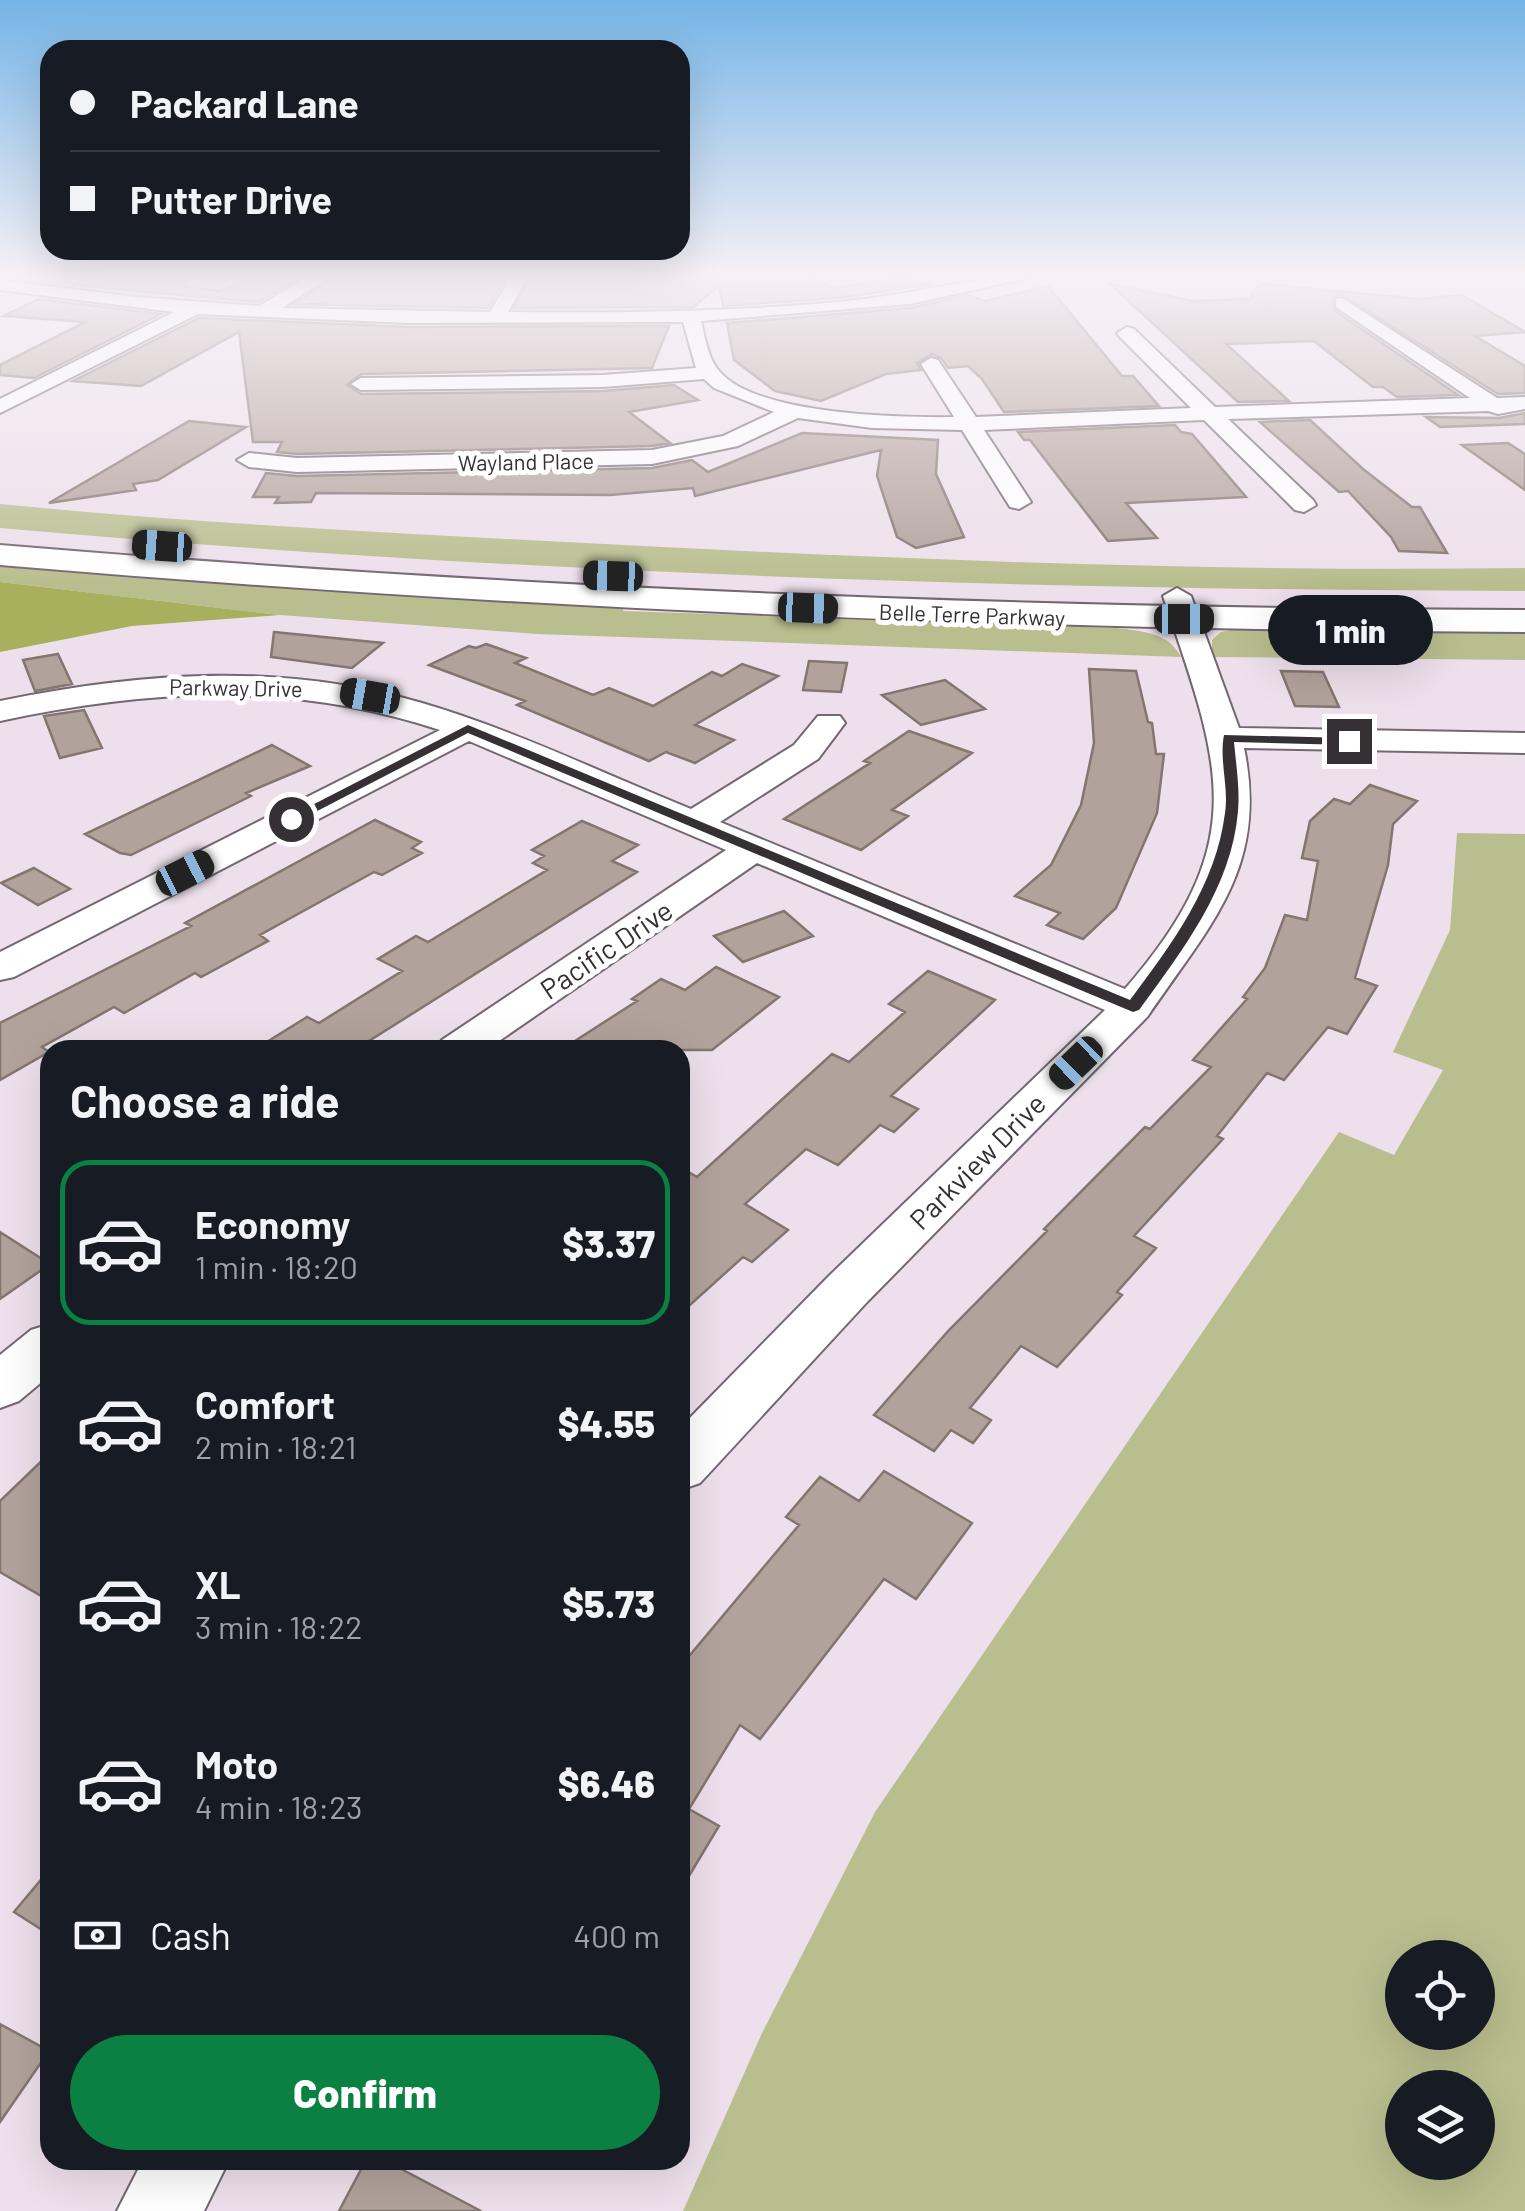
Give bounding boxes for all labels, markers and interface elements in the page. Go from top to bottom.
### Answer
text: Packard Lane [130,80,359,126]
text: Putter Drive [130,176,332,222]
street label: Wayland Place [458,447,594,475]
car [131,529,193,563]
car [582,560,644,592]
car [777,592,839,624]
callout: 1 min [1266,596,1432,666]
street label: Belle Terre Parkway [878,598,1066,630]
car [1154,604,1214,634]
text: 1 min [1315,611,1386,649]
street label: Parkway Drive [169,673,303,701]
car [338,676,402,716]
route end [1327,719,1372,764]
route start [269,797,314,842]
car [151,846,219,900]
street label: Pacific Drive [533,892,679,1006]
car [1044,1031,1108,1095]
text: Choose a ride [70,1073,340,1127]
street label: Parkview Drive [902,1086,1052,1236]
icon: car [75,1198,165,1288]
text: Economy [195,1201,350,1247]
text: $3.37 [562,1220,655,1266]
text: 1 min · 18:20 [195,1247,358,1285]
icon: car [75,1378,165,1468]
text: Comfort [195,1381,335,1427]
text: $4.55 [558,1400,655,1446]
text: 2 min · 18:21 [195,1427,357,1465]
icon: car [75,1558,165,1648]
text: XL [195,1561,241,1607]
text: $5.73 [562,1580,655,1626]
text: 3 min · 18:22 [195,1607,362,1645]
icon: car [75,1738,165,1828]
text: Moto [195,1741,278,1787]
text: $6.46 [558,1760,655,1806]
text: 4 min · 18:23 [195,1787,363,1825]
icon: cash [70,1908,125,1963]
text: Cash [150,1912,231,1958]
text: 400 m [573,1916,660,1954]
map controls [1385,1940,1495,2180]
button: locate [1385,1940,1495,2050]
button: Confirm [70,2035,660,2150]
button: layers [1385,2070,1495,2180]

